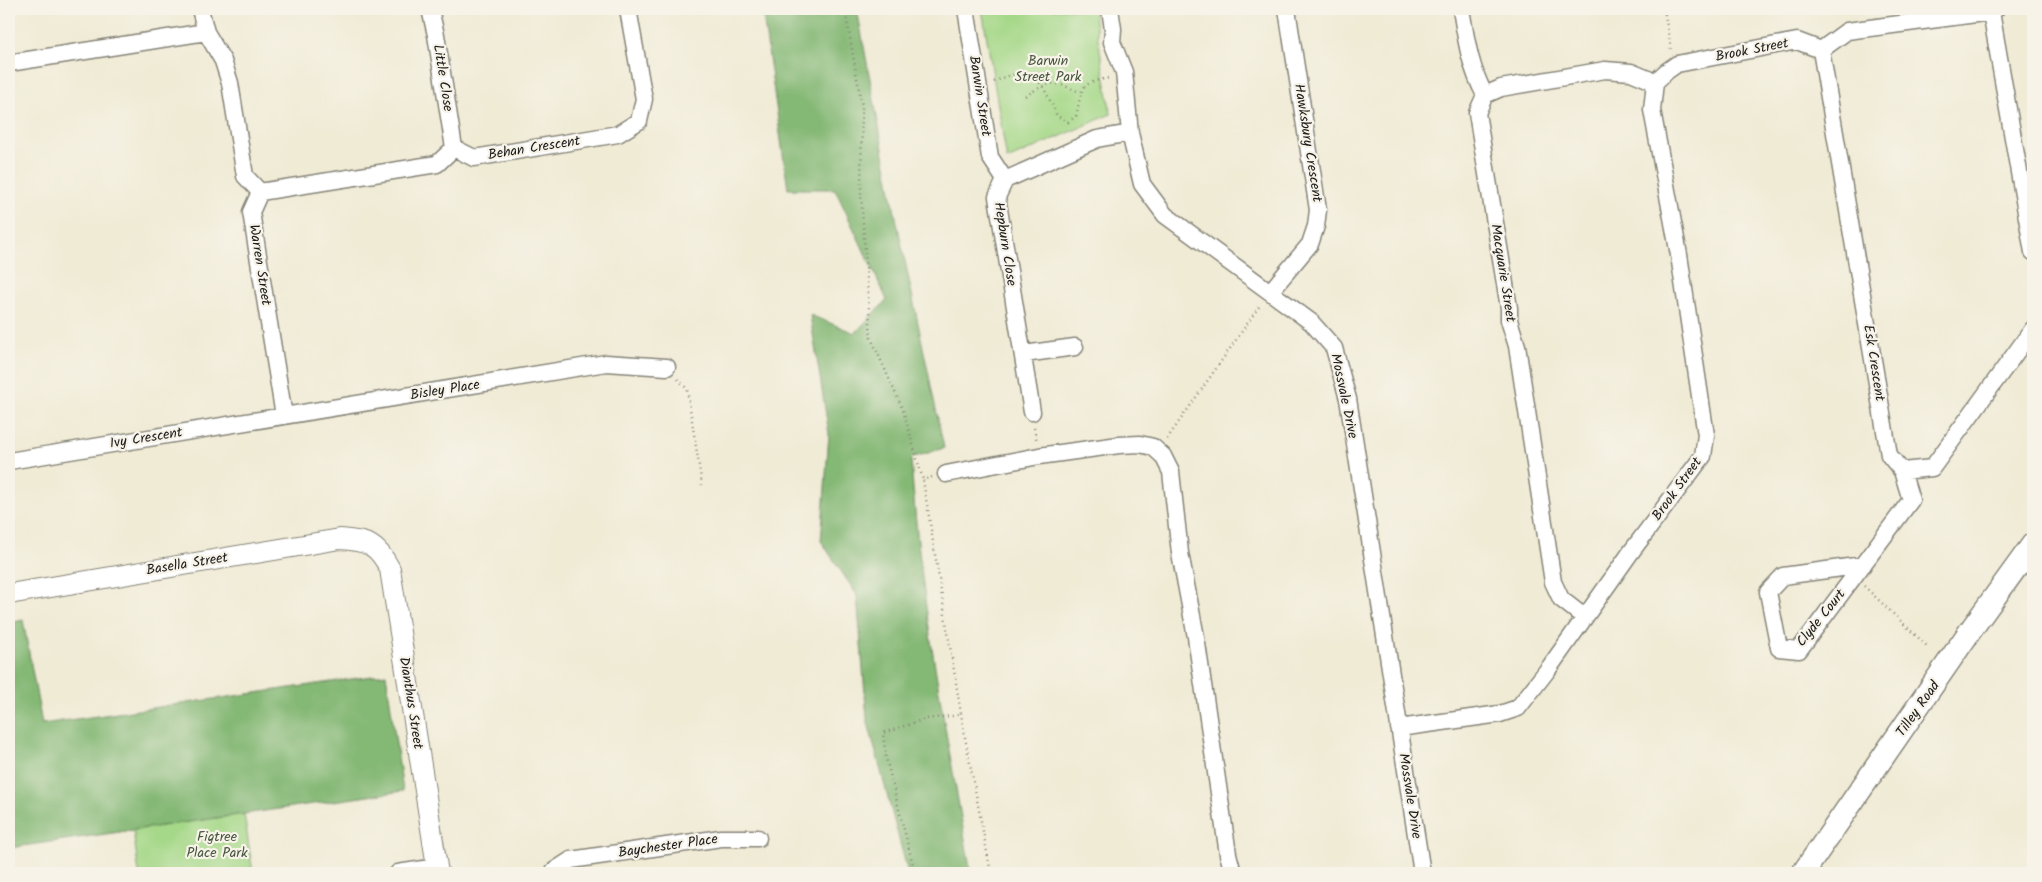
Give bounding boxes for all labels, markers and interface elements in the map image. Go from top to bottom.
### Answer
street label: Brook Street [1714,32,1791,68]
street label: Little Close [427,43,459,114]
park label: Barwin Street Park [1015,50,1082,88]
street label: Barwin Street [963,54,997,139]
street label: Hawksbury Crescent [1288,82,1328,204]
street label: Behan Crescent [486,130,582,166]
street label: Hepburn Close [988,201,1023,288]
street label: Macquarie Street [1484,222,1522,324]
street label: Warren Street [243,223,277,308]
street label: Esk Crescent [1857,323,1891,403]
street label: Mossvale Drive [1324,351,1364,441]
street label: Bisley Place [409,374,482,406]
street label: Ivy Crescent [108,421,184,455]
street label: Brook Street [1646,452,1708,525]
street label: Basella Street [145,547,230,581]
street label: Clyde Court [1791,584,1852,652]
street label: Dianthus Street [393,655,429,751]
street label: Tilley Road [1891,676,1946,742]
street label: Mossvale Drive [1392,752,1428,841]
park label: Figtree Place Park [186,826,248,864]
street label: Baychester Place [617,828,720,864]

